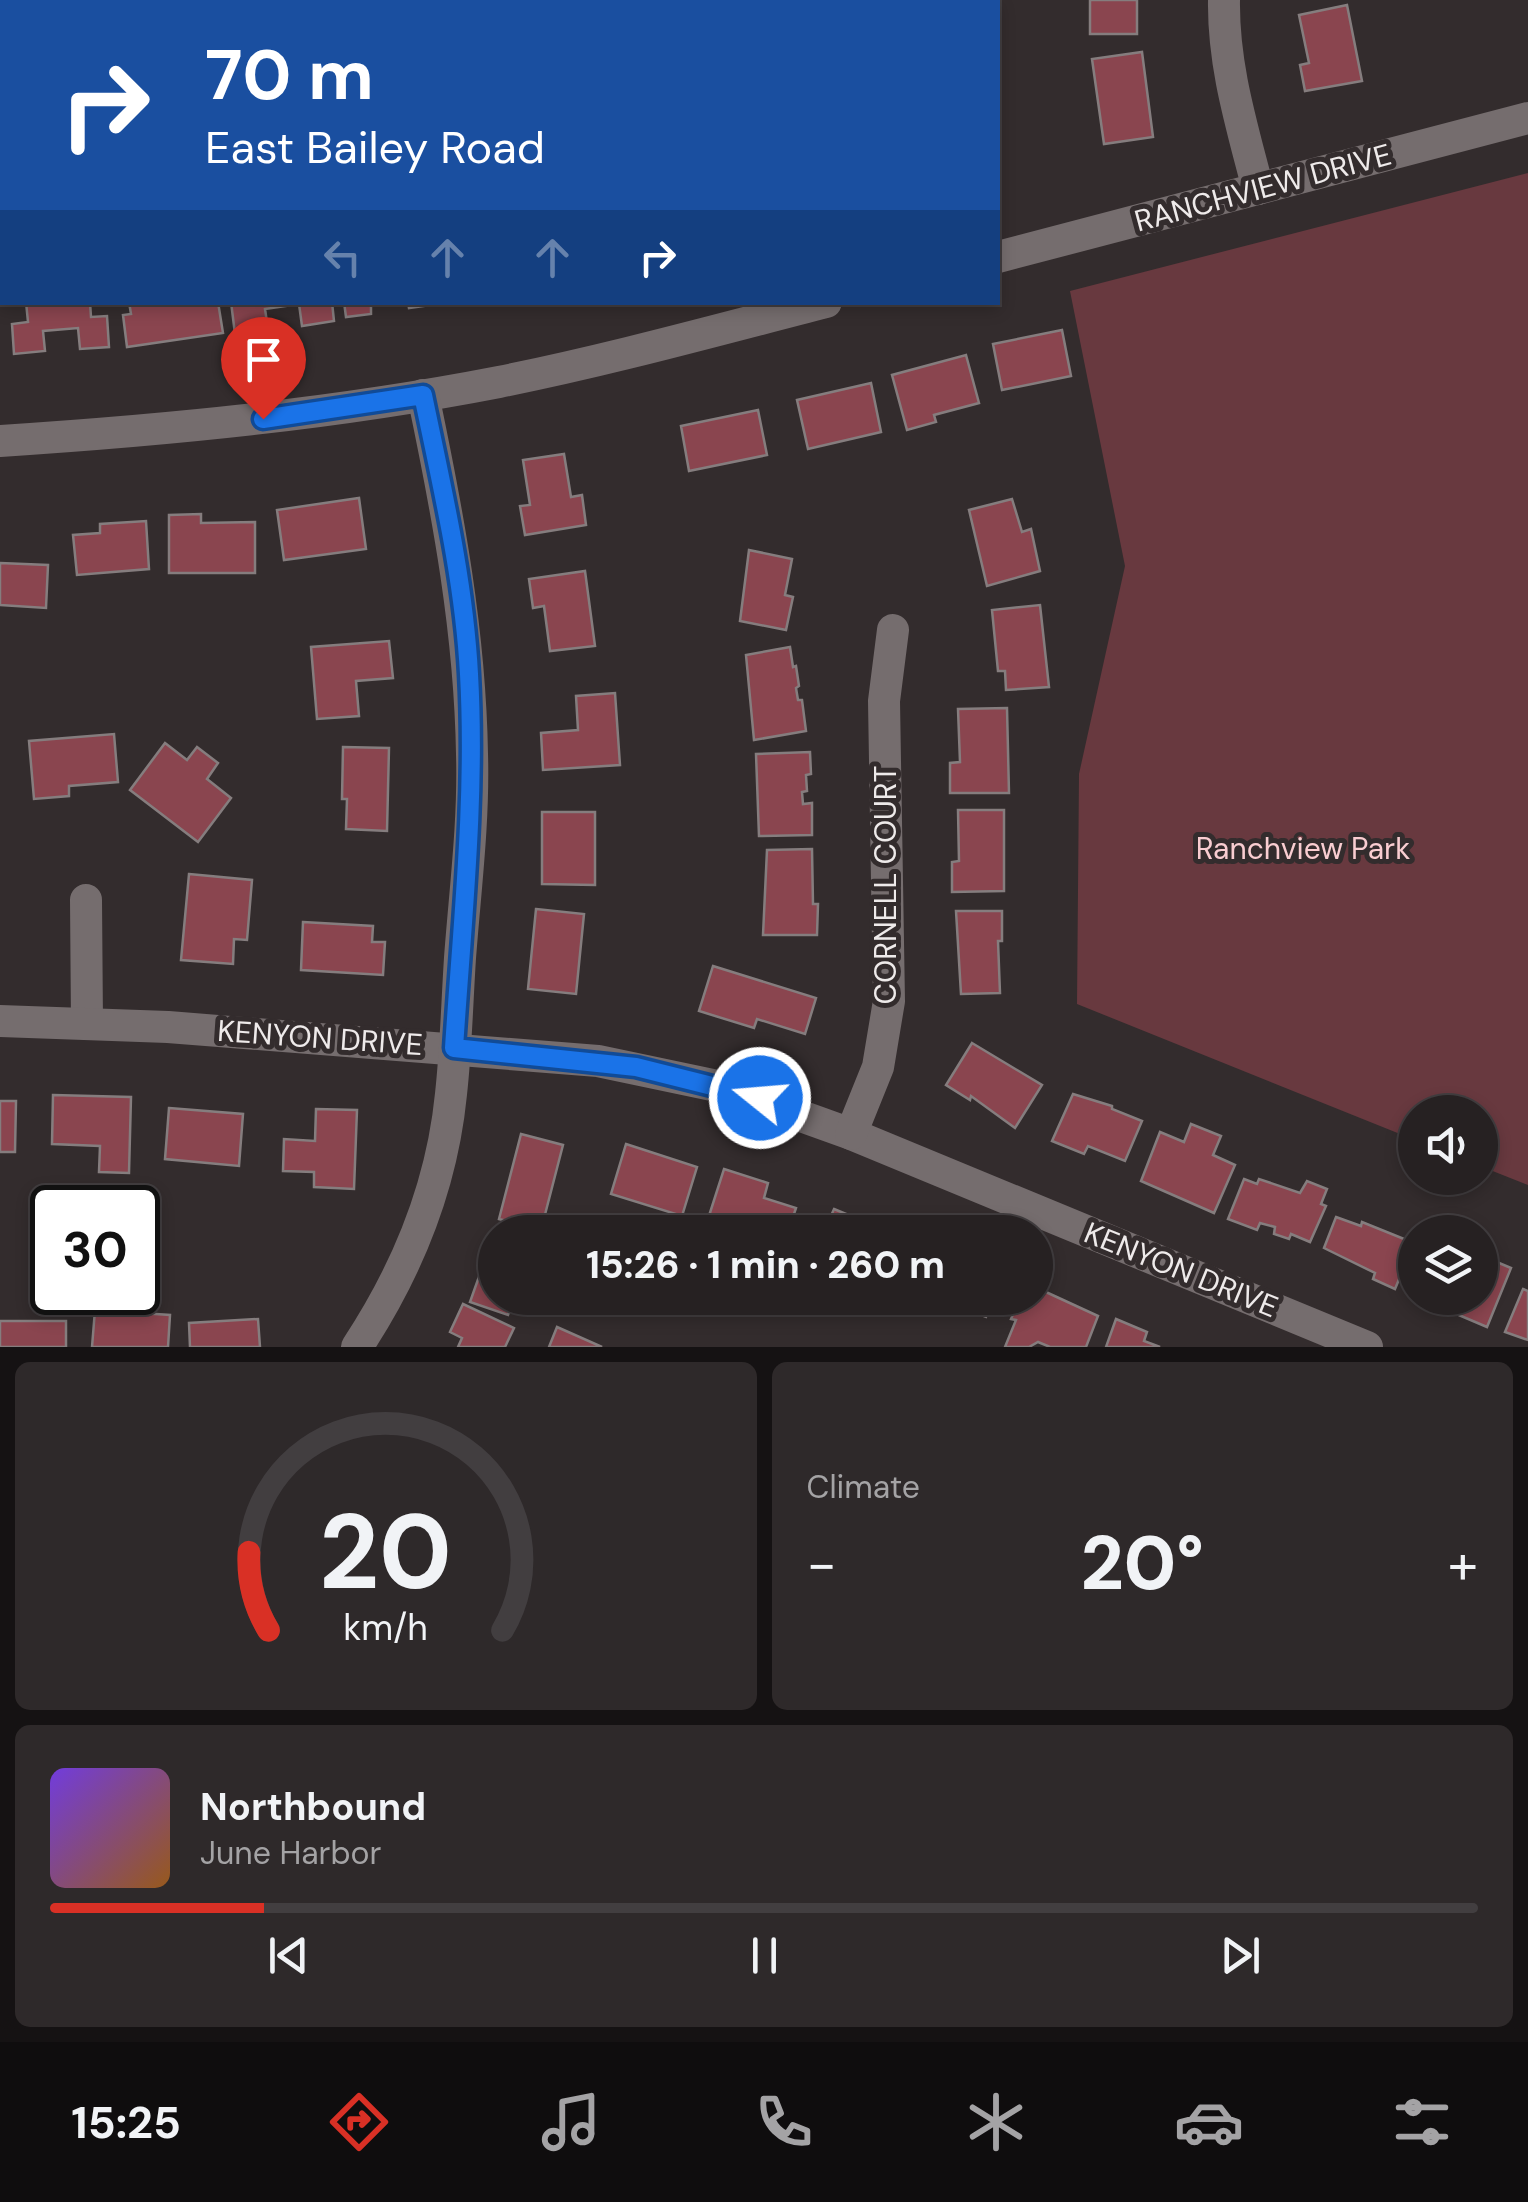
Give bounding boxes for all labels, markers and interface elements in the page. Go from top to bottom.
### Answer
text: 70 m [205,30,374,121]
icon: right [40,40,170,170]
text: East Bailey Road [205,118,545,177]
street label: RANCHVIEW DRIVE [1130,135,1395,241]
icon: left [315,230,370,285]
icon: ahead [420,230,475,285]
icon: ahead [525,230,580,285]
icon: right [630,230,685,285]
pin [221,317,306,420]
icon: arrive [236,332,291,387]
street label: CORNELL COURT [866,766,905,1004]
park label: Ranchview Park [1196,829,1410,868]
street label: KENYON DRIVE [216,1011,424,1064]
position arrow [708,1046,812,1150]
map controls [1398,1095,1498,1315]
button: sound [1398,1095,1498,1195]
speed limit sign: 30 [30,1185,160,1315]
street label: KENYON DRIVE [1079,1213,1284,1326]
button: layers [1398,1215,1498,1315]
text: 15:26 · 1 min · 260 m [586,1240,945,1290]
text: Climate [807,1466,920,1508]
text: 20 [319,1485,452,1620]
text: 20° [1081,1515,1204,1612]
text: − [807,1528,837,1600]
text: + [1448,1528,1478,1600]
text: km/h [344,1605,428,1651]
text: Northbound [200,1782,426,1832]
text: June Harbor [200,1832,381,1874]
icon: previous [261,1928,316,1983]
icon: pause [737,1928,792,1983]
icon: next [1213,1928,1268,1983]
icon: directions [324,2087,394,2157]
icon: music [536,2087,606,2157]
icon: phone [749,2087,819,2157]
icon: climate [961,2087,1031,2157]
icon: car [1174,2087,1244,2157]
icon: filters [1387,2087,1457,2157]
text: 15:25 [71,2093,181,2152]

